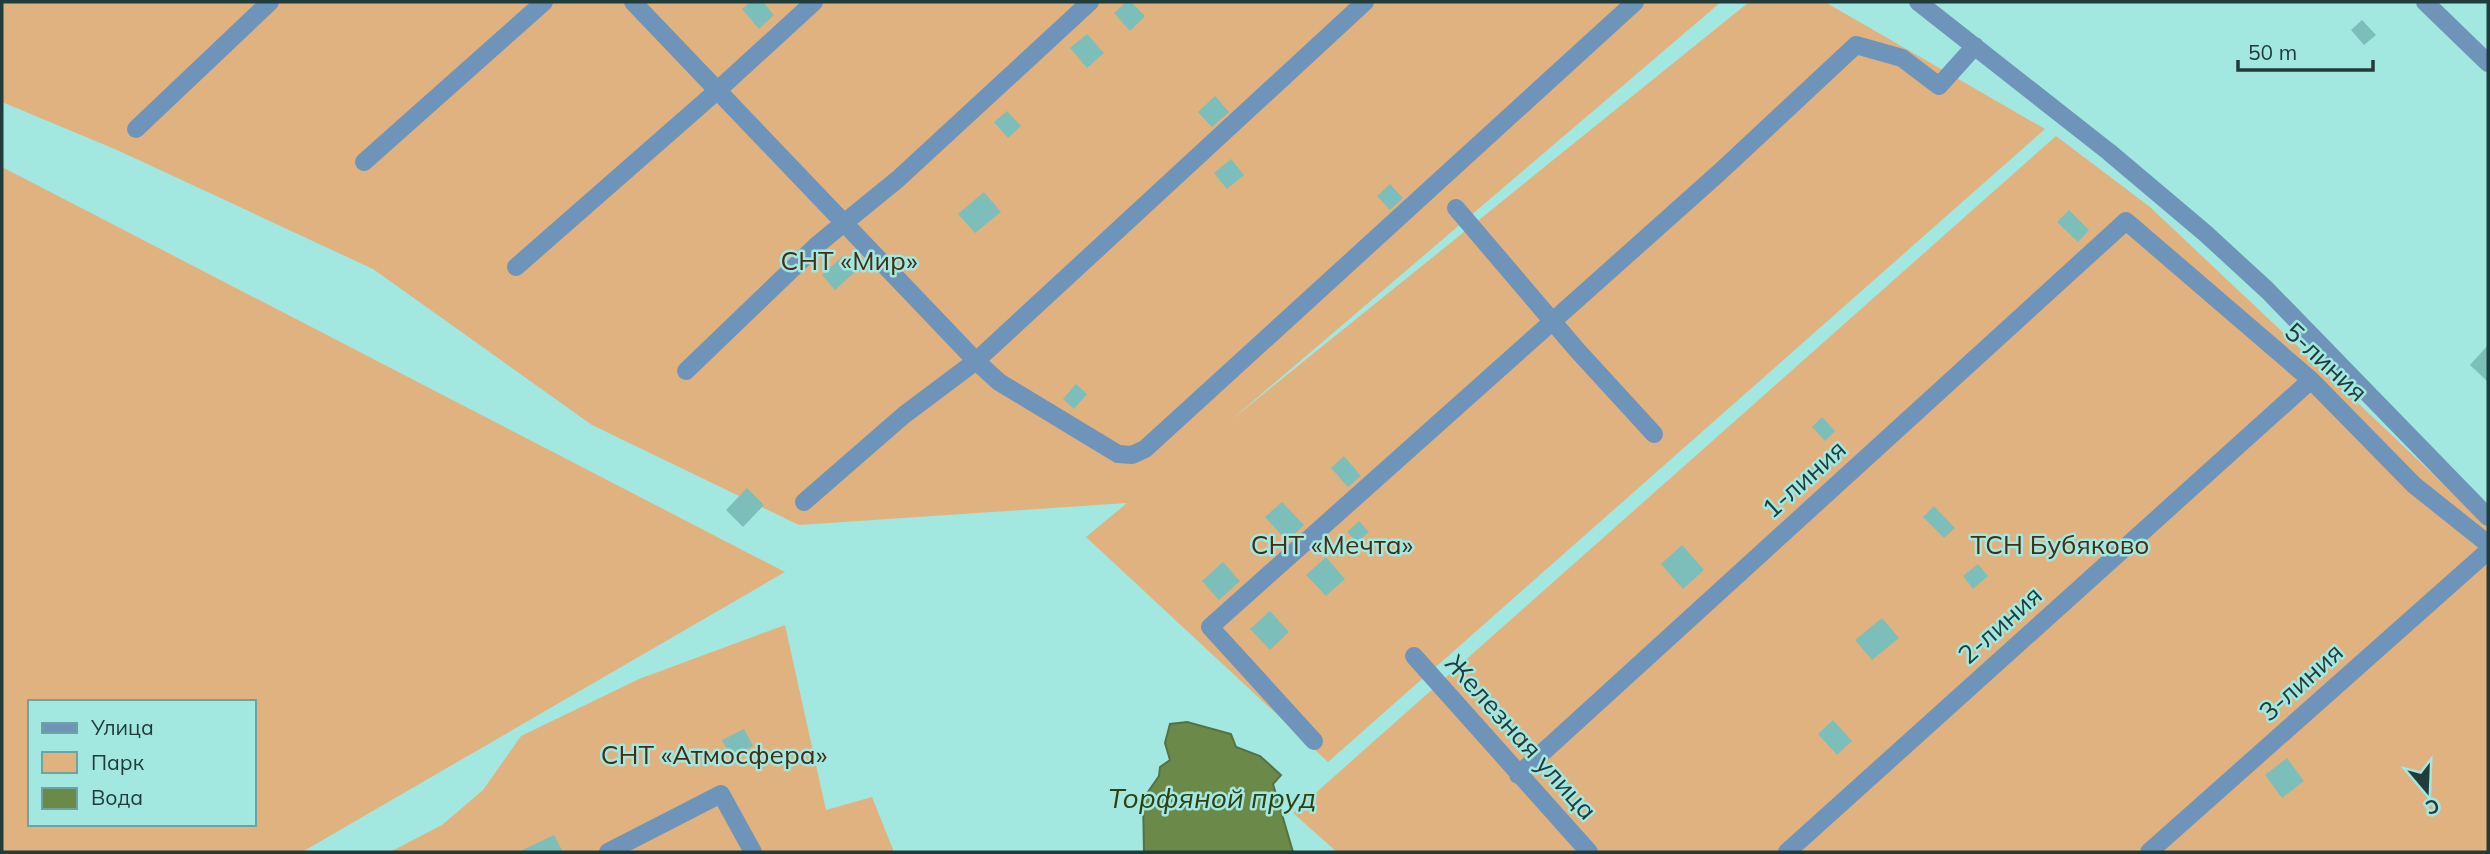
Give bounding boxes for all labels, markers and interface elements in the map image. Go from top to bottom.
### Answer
scale bar [2238,28,2373,72]
text: 50 m [2248,39,2297,65]
park label: СНТ «Мир» [780,244,918,277]
street label: 5-линия [2278,315,2375,408]
street label: 1-линия [1755,432,1853,525]
park label: СНТ «Мечта» [1251,528,1413,561]
park label: ТСН Бубяково [1971,528,2149,561]
street label: 2-линия [1951,578,2049,671]
street label: 3-линия [2252,635,2350,728]
street label: Железная улица [1438,647,1604,826]
legend [28,700,256,826]
text: Улица [90,714,154,740]
park label: СНТ «Атмосфера» [601,738,827,771]
text: Парк [91,749,145,775]
north arrow [2392,756,2462,826]
water label: Торфяной пруд [1108,780,1316,815]
text: Вода [91,784,143,810]
text: С [2422,794,2443,821]

